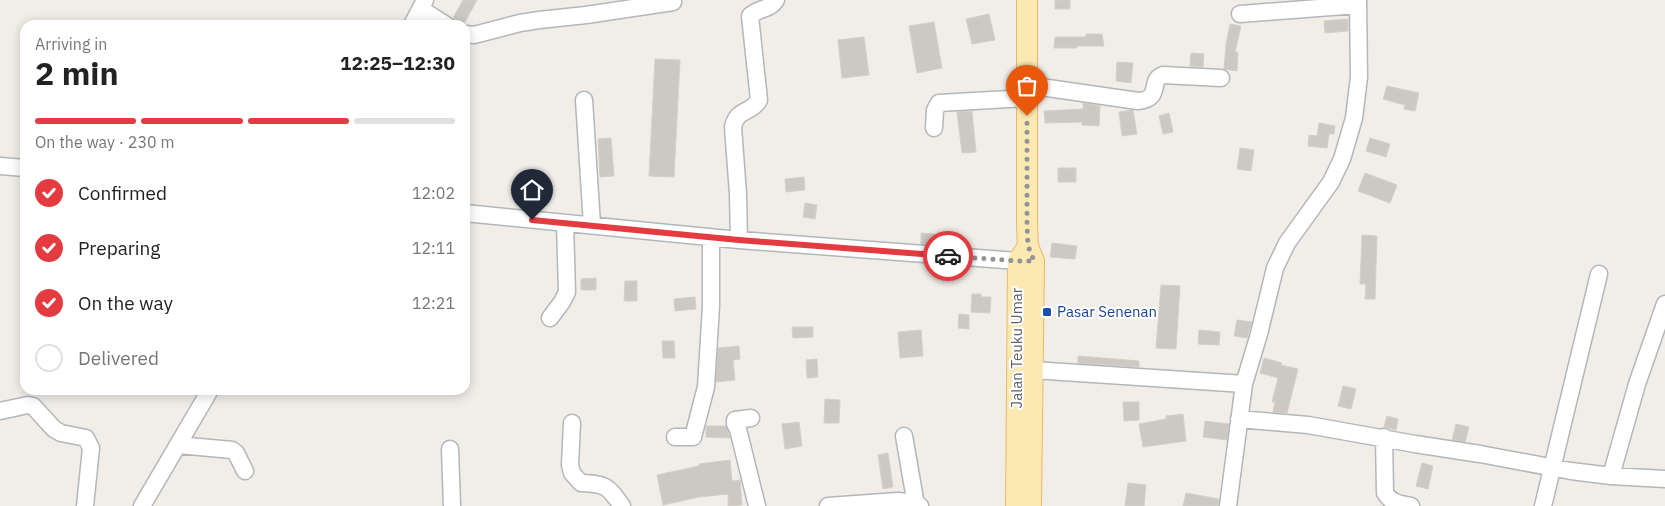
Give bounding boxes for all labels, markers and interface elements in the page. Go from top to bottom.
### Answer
text: Arriving in [35,34,107,54]
text: 12:25–12:30 [340,51,455,75]
text: 2 min [35,52,119,94]
pin [1006,65,1048,116]
icon: bag [1013,72,1041,100]
text: On the way · 230 m [35,132,174,152]
pin [511,169,553,220]
icon: home [518,176,546,204]
icon: check [35,179,63,207]
text: Confirmed [78,181,167,205]
text: 12:02 [412,183,455,203]
courier [923,231,973,281]
icon: check [35,234,63,262]
text: Preparing [78,236,160,260]
text: 12:11 [412,238,455,258]
icon: car [934,242,962,270]
street label: Jalan Teuku Umar [1007,287,1026,408]
icon: check [35,289,63,317]
text: On the way [78,291,173,315]
text: 12:21 [412,293,455,313]
place label: Pasar Senenan [1057,302,1157,321]
marker: Pasar Senenan [1041,306,1053,318]
text: Delivered [78,346,159,370]

